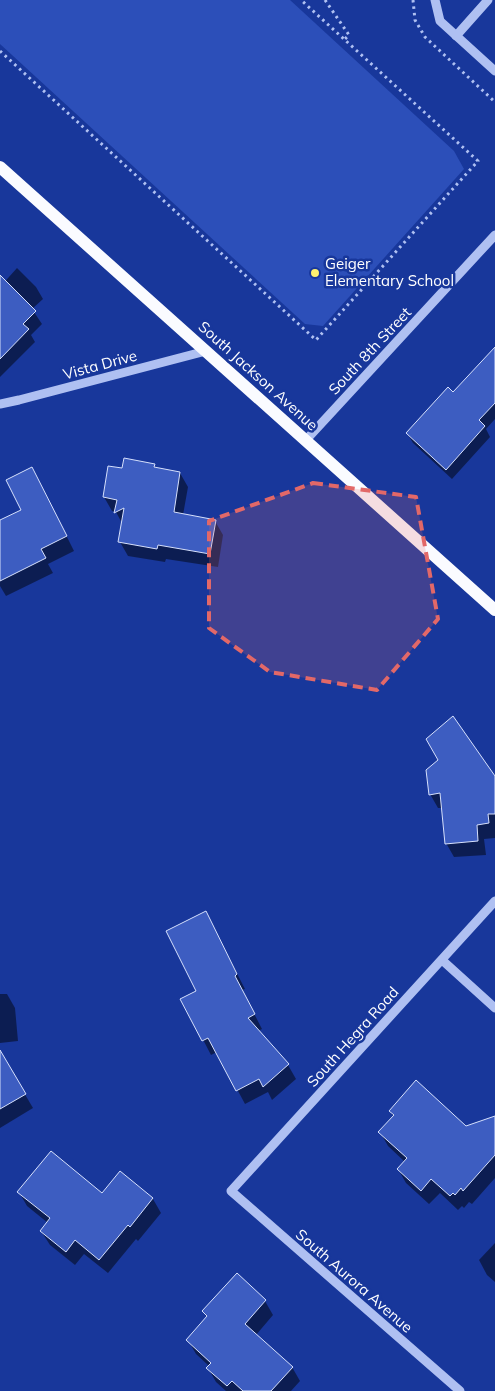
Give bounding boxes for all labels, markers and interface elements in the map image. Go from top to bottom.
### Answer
place label: Geiger Elementary School [325,254,454,290]
marker: Geiger Elementary School [309,267,321,279]
street label: South 8th Street [324,303,415,398]
street label: South Jackson Avenue [195,317,322,434]
street label: Vista Drive [61,346,139,384]
street label: South Hegra Road [303,983,403,1091]
street label: South Aurora Avenue [292,1225,417,1337]

